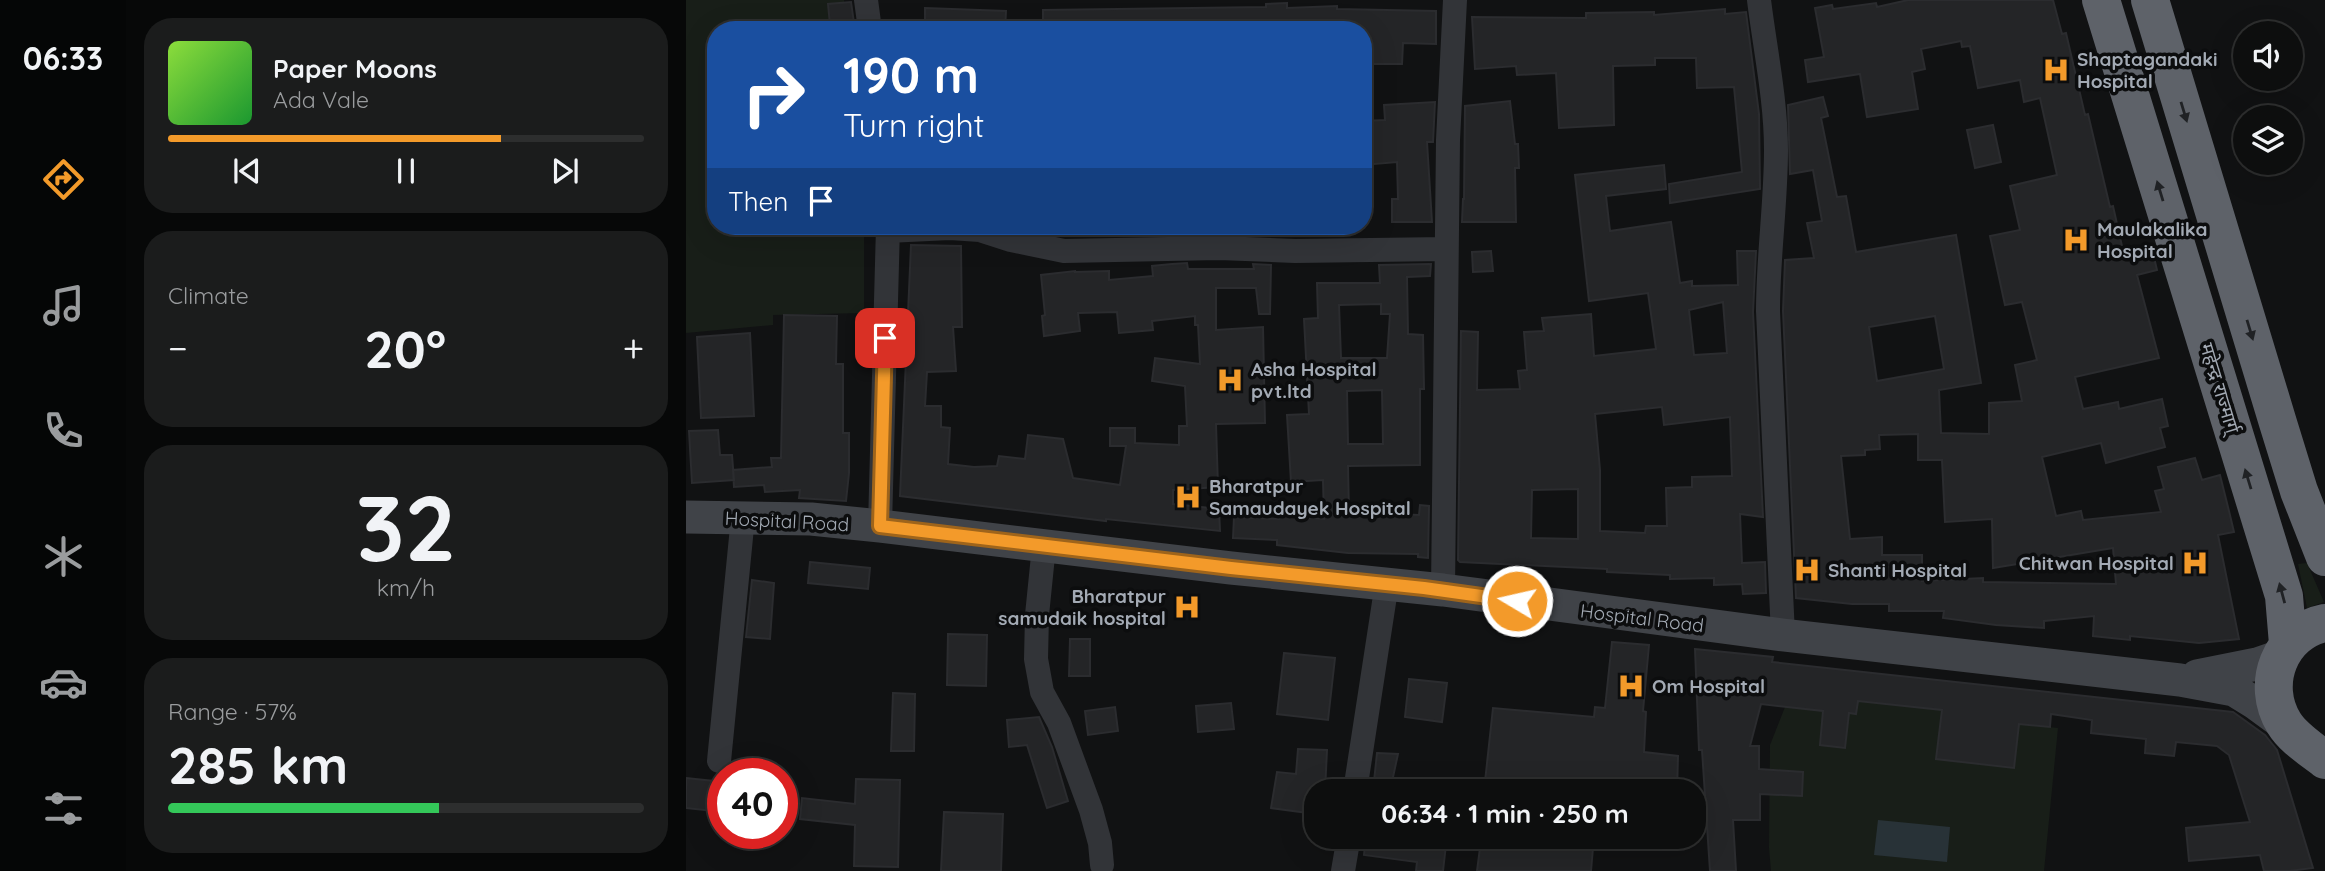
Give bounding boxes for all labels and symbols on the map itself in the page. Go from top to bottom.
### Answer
place label: Shaptagandaki Hospital [2077,47,2218,93]
hospital icon: Shaptagandaki Hospital [2041,55,2071,85]
one-way arrow [2179,102,2190,123]
one-way arrow [2155,180,2165,201]
place label: Maulakalika Hospital [2097,217,2207,263]
hospital icon: Maulakalika Hospital [2061,225,2091,255]
pin [855,308,915,368]
one-way arrow [2245,320,2255,341]
street label: महेन्द्र राज्मार्ग् [2195,340,2246,439]
place label: Asha Hospital pvt.ltd [1251,357,1377,403]
hospital icon: Asha Hospital pvt.ltd [1215,365,1245,395]
one-way arrow [2242,468,2252,489]
place label: Bharatpur Samaudayek Hospital [1209,474,1411,520]
hospital icon: Bharatpur Samaudayek Hospital [1173,482,1203,512]
street label: Hospital Road [724,506,850,536]
hospital icon: Chitwan Hospital [2180,548,2210,578]
place label: Chitwan Hospital [2019,551,2174,575]
hospital icon: Shanti Hospital [1792,555,1822,585]
place label: Shanti Hospital [1828,558,1967,582]
position arrow [1480,564,1554,638]
one-way arrow [2276,582,2287,604]
place label: Bharatpur samudaik hospital [998,584,1166,630]
hospital icon: Bharatpur samudaik hospital [1172,592,1202,622]
street label: Hospital Road [1579,599,1705,637]
hospital icon: Om Hospital [1616,671,1646,701]
place label: Om Hospital [1652,674,1765,698]
speed limit sign: 40 [707,758,798,849]

